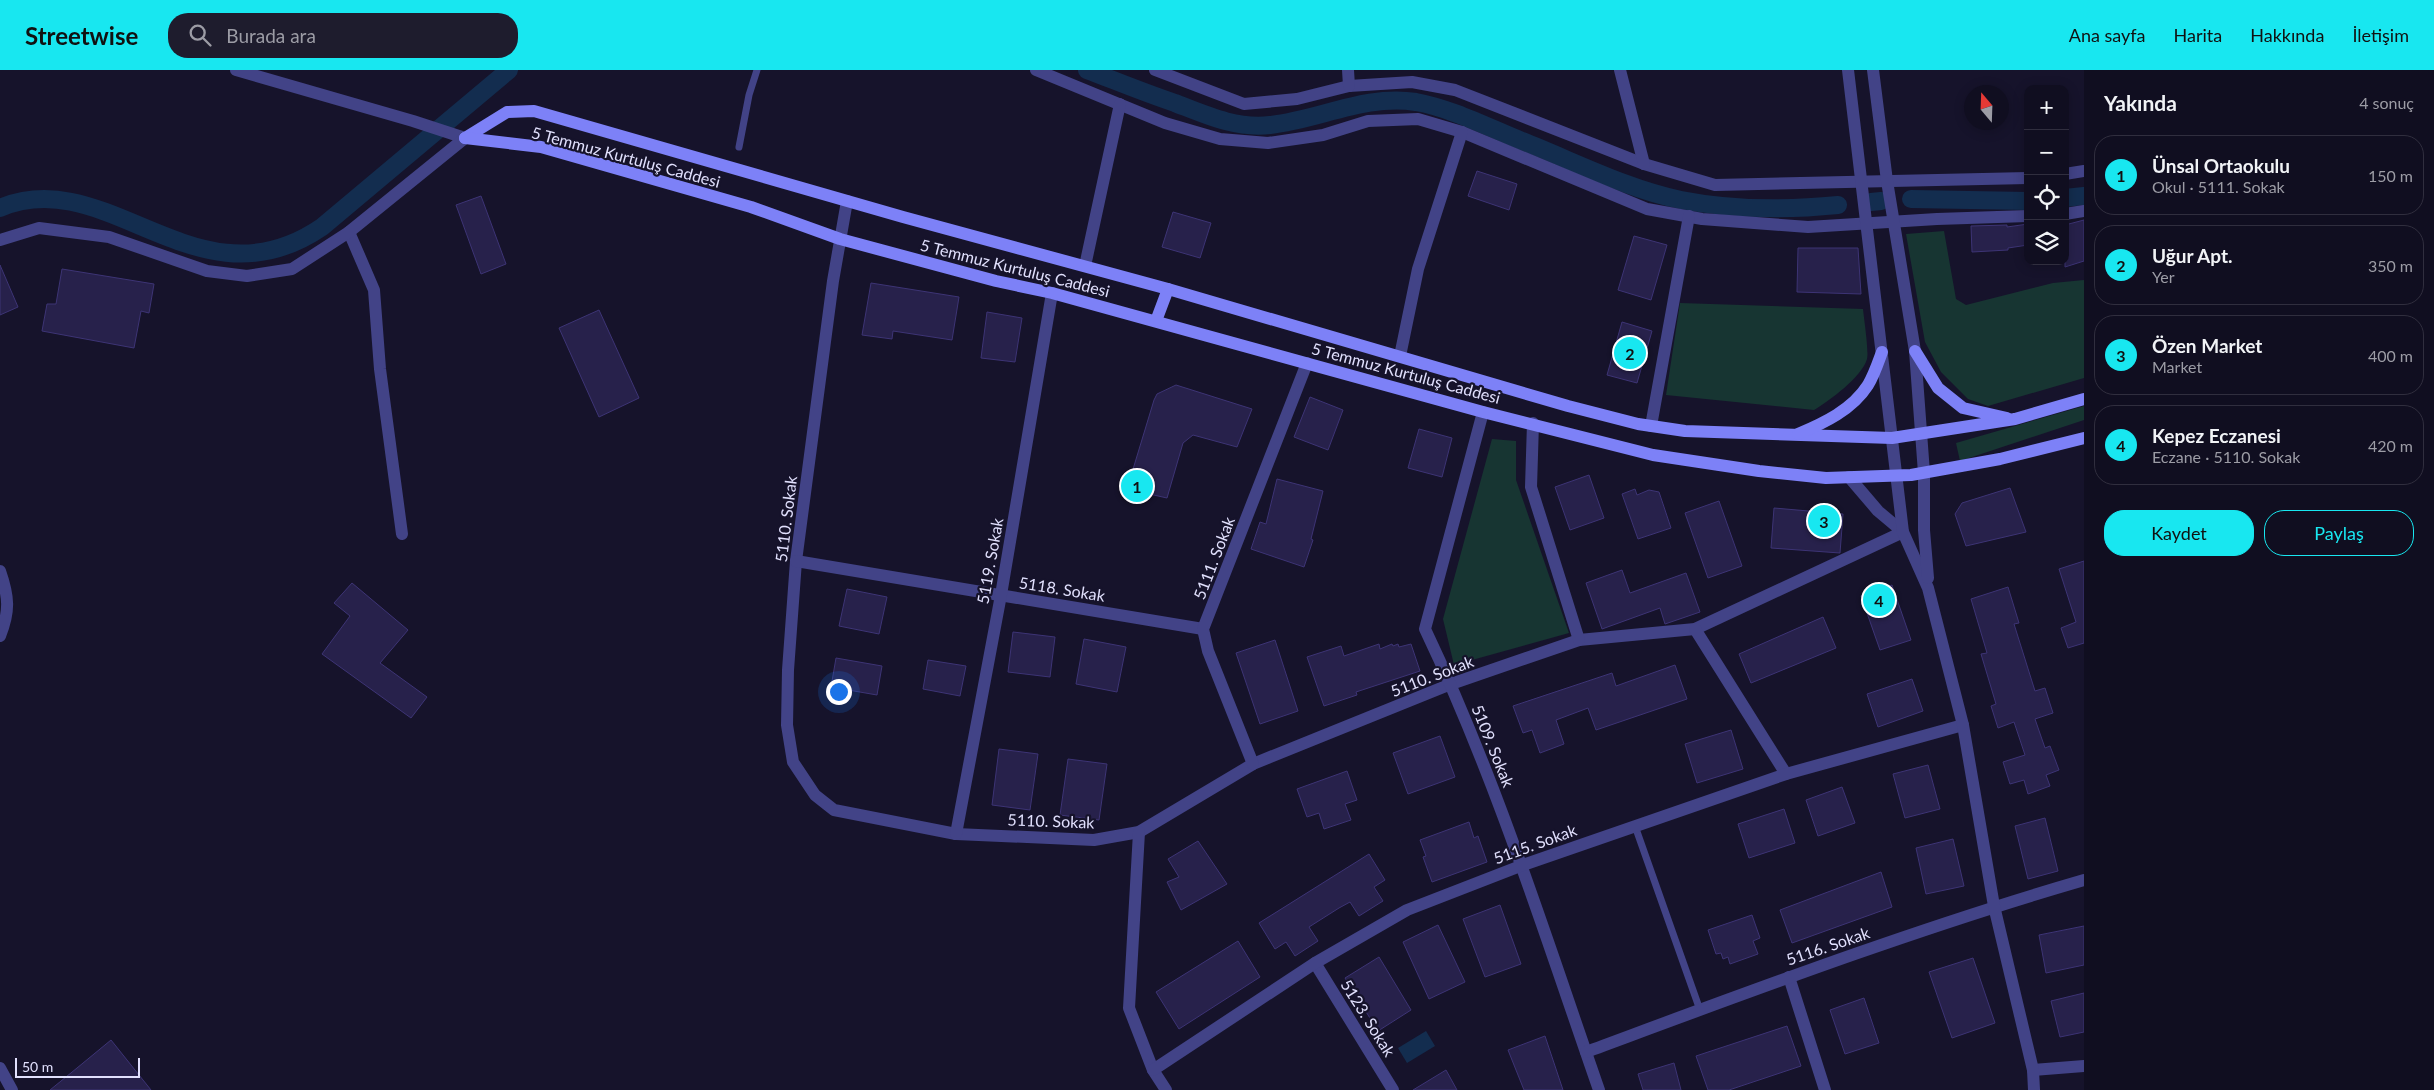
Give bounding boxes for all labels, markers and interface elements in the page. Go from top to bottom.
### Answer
search box [168,13,518,58]
text: Streetwise [25,21,138,50]
icon: search [186,21,214,49]
text: Burada ara [226,24,316,47]
text: Ana sayfa [2069,24,2146,46]
text: Harita [2174,24,2222,46]
text: Hakkında [2250,24,2324,46]
text: İletişim [2352,24,2409,46]
north arrow [1964,85,2009,130]
map controls [2024,85,2069,265]
button: + [2024,85,2069,130]
text: Yakında [2104,90,2177,115]
text: 4 sonuç [2359,93,2414,112]
street label: 5 Temmuz Kurtuluş Caddesi [530,122,723,191]
button: − [2024,130,2069,175]
text: Ünsal Ortaokulu [2152,154,2290,177]
text: 1 [2116,166,2126,185]
text: 150 m [2368,166,2413,185]
button: locate [2024,175,2069,220]
text: Okul · 5111. Sokak [2152,177,2285,196]
button: layers [2024,220,2069,265]
street label: 5 Temmuz Kurtuluş Caddesi [918,235,1112,300]
text: Uğur Apt. [2152,244,2233,267]
text: 2 [2116,256,2126,275]
text: 350 m [2368,256,2413,275]
text: Yer [2152,267,2175,286]
pin: 2 [1614,334,1646,372]
text: Özen Market [2152,334,2262,357]
street label: 5 Temmuz Kurtuluş Caddesi [1310,338,1503,407]
text: 3 [2116,346,2126,365]
text: 400 m [2368,346,2413,365]
text: Market [2152,357,2202,376]
text: Kepez Eczanesi [2152,424,2281,447]
text: 4 [2116,436,2126,455]
text: 420 m [2368,436,2413,455]
text: Eczane · 5110. Sokak [2152,447,2300,466]
pin: 1 [1121,467,1153,505]
street label: 5110. Sokak [771,474,800,563]
pin: 3 [1808,502,1840,540]
button: Kaydet [2104,510,2254,556]
button: Paylaş [2264,510,2414,556]
street label: 5111. Sokak [1189,513,1238,602]
street label: 5119. Sokak [973,516,1007,605]
street label: 5118. Sokak [1018,572,1107,605]
pin: 4 [1863,581,1895,619]
street label: 5110. Sokak [1388,651,1477,700]
your location [826,679,852,705]
street label: 5109. Sokak [1468,702,1519,790]
street label: 5110. Sokak [1007,809,1096,832]
street label: 5115. Sokak [1491,819,1580,867]
street label: 5116. Sokak [1784,922,1873,969]
street label: 5123. Sokak [1337,976,1400,1060]
scale bar [15,1055,140,1078]
text: 50 m [22,1058,53,1075]

